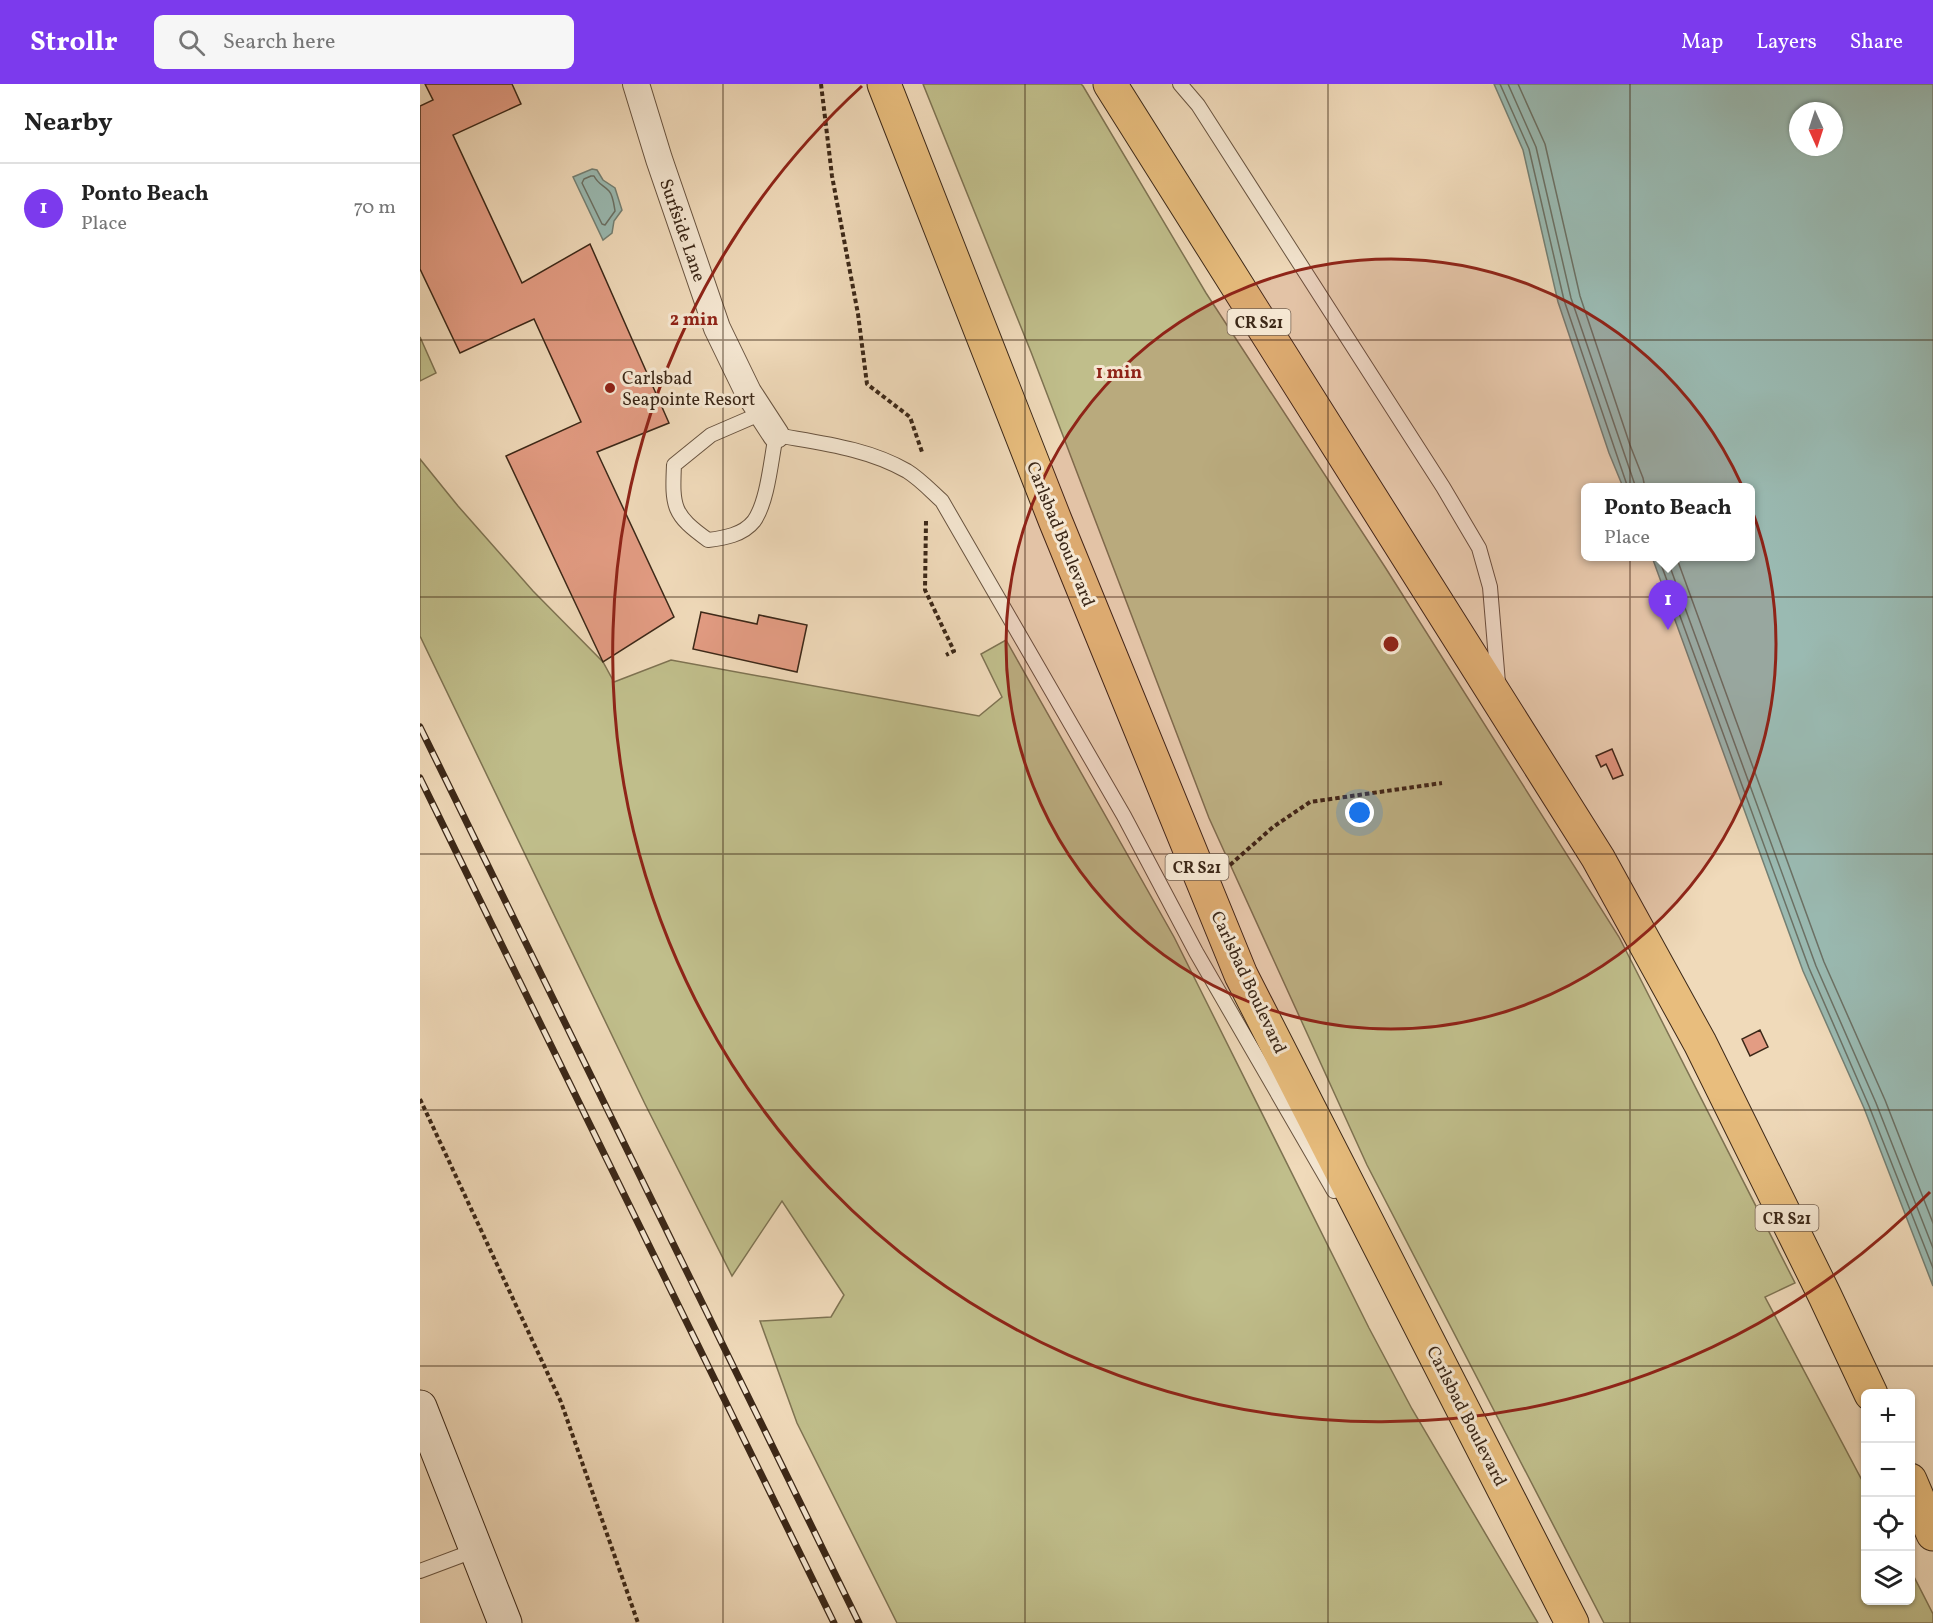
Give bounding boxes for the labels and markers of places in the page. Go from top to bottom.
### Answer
place label: Carlsbad Seapointe Resort [622,367,755,413]
marker: Carlsbad Seapointe Resort [603,381,617,395]
pin: 1 [1648,580,1688,630]
centre of rings [1381,634,1401,654]

